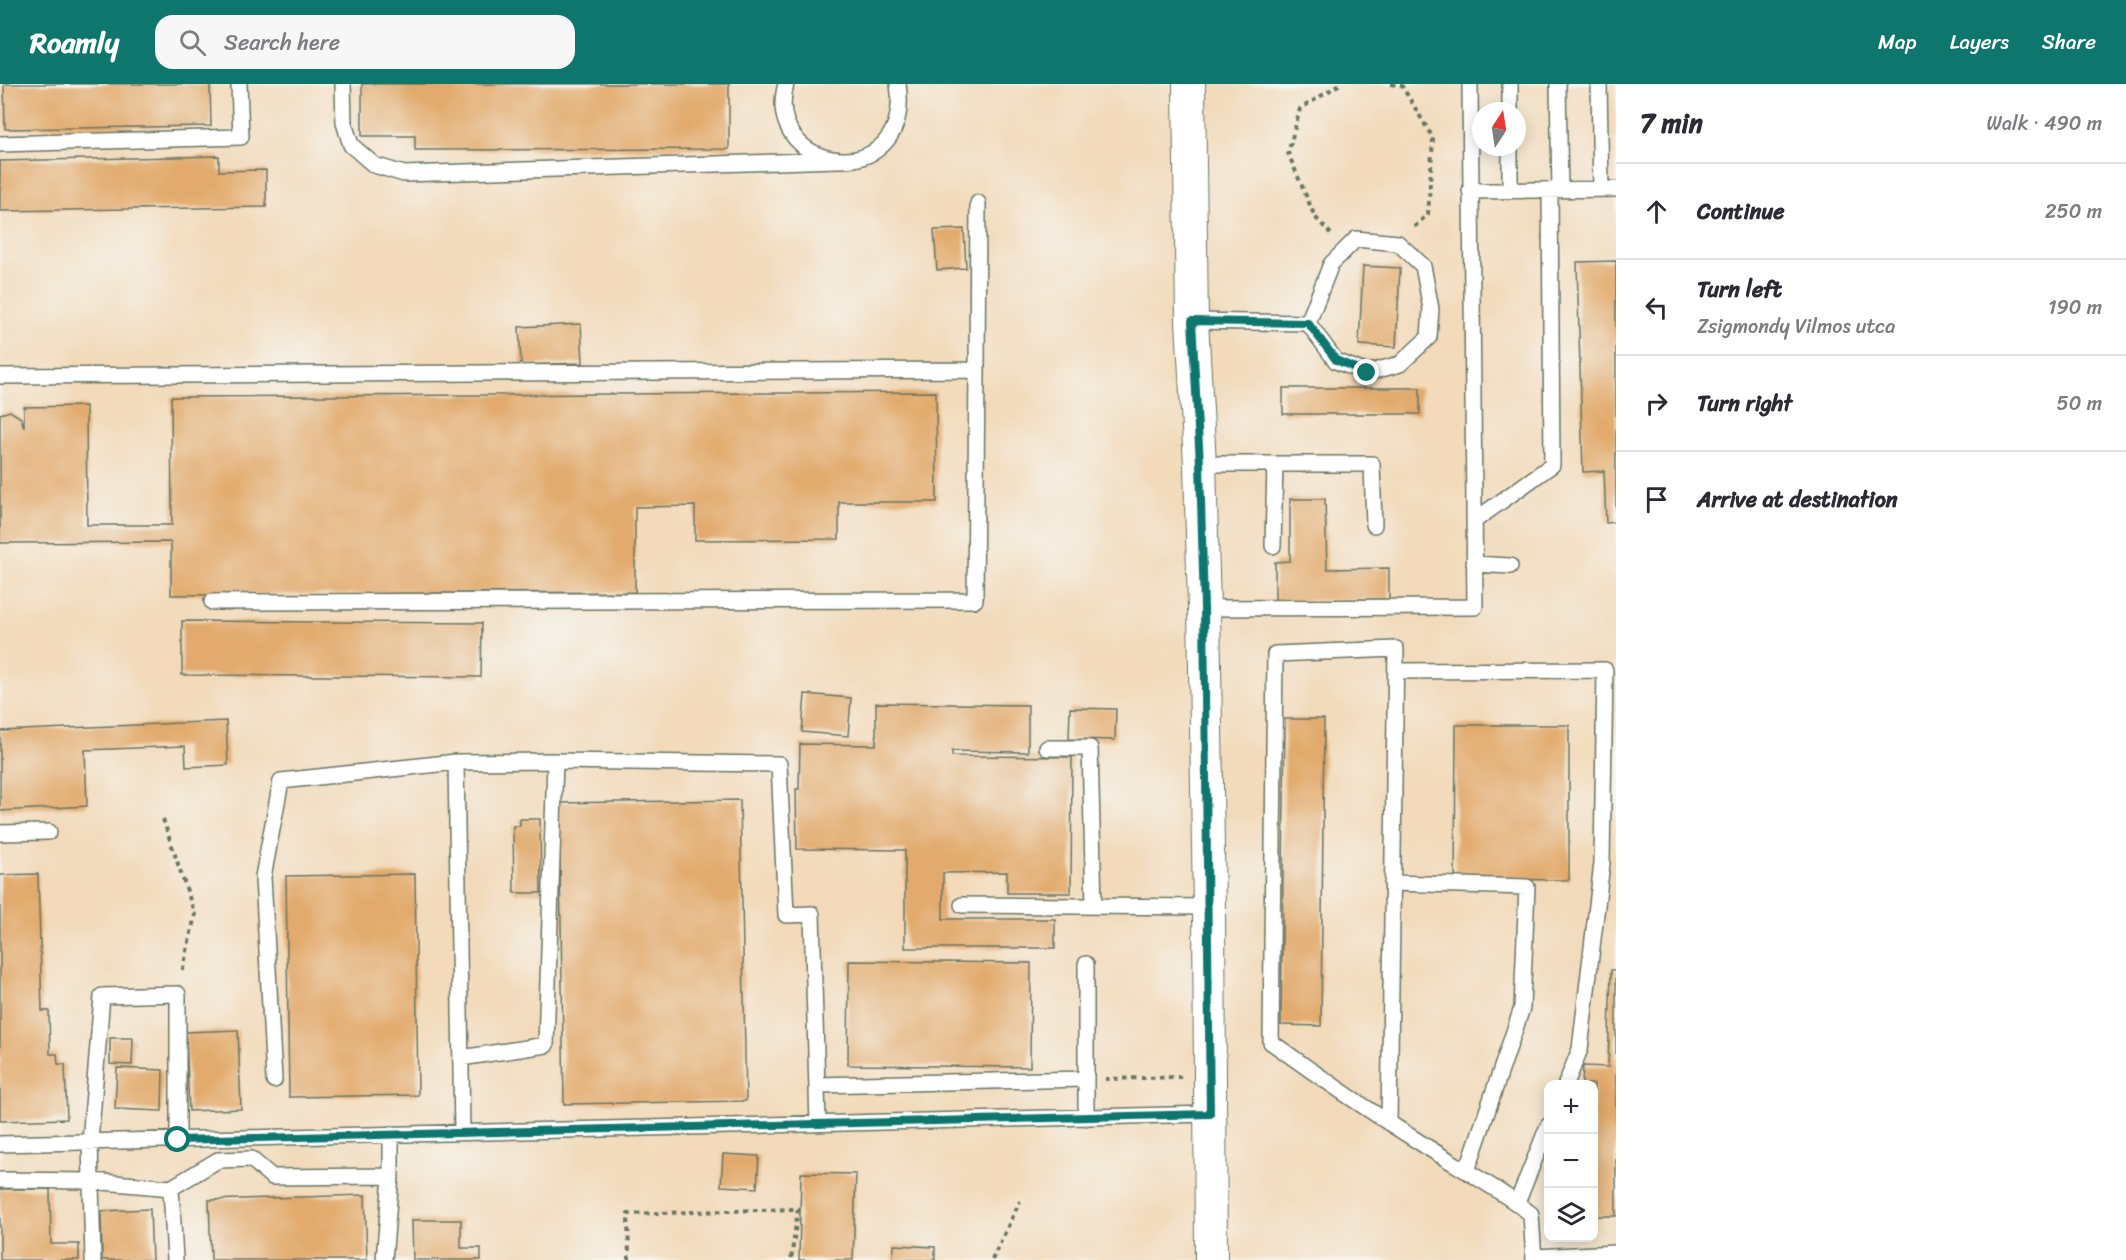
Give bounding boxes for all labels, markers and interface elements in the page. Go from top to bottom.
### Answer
search box [155,15,575,69]
text: Roamly [30,18,119,67]
text: Search here [224,23,340,62]
text: Map [1878,23,1917,61]
text: Layers [1950,23,2009,61]
text: Share [2042,23,2096,61]
icon: search [176,26,209,59]
text: 7 min [1640,100,1703,146]
north arrow [1472,102,1526,156]
text: Walk · 490 m [1986,106,2102,141]
text: Continue [1697,192,1785,231]
text: 250 m [2045,194,2102,229]
icon: ahead [1640,195,1673,228]
text: Turn left [1697,270,1782,309]
text: 190 m [2048,290,2102,325]
icon: left [1640,291,1673,324]
text: Zsigmondy Vilmos utca [1697,309,1895,344]
route end [1353,359,1379,385]
text: Turn right [1697,384,1792,423]
text: 50 m [2057,386,2102,421]
icon: right [1640,387,1673,420]
text: Arrive at destination [1697,480,1898,519]
icon: arrive [1640,483,1673,516]
map controls [1544,1080,1598,1242]
button: + [1544,1080,1598,1134]
route start [164,1126,190,1152]
button: − [1544,1134,1598,1188]
button: layers [1544,1188,1598,1242]

